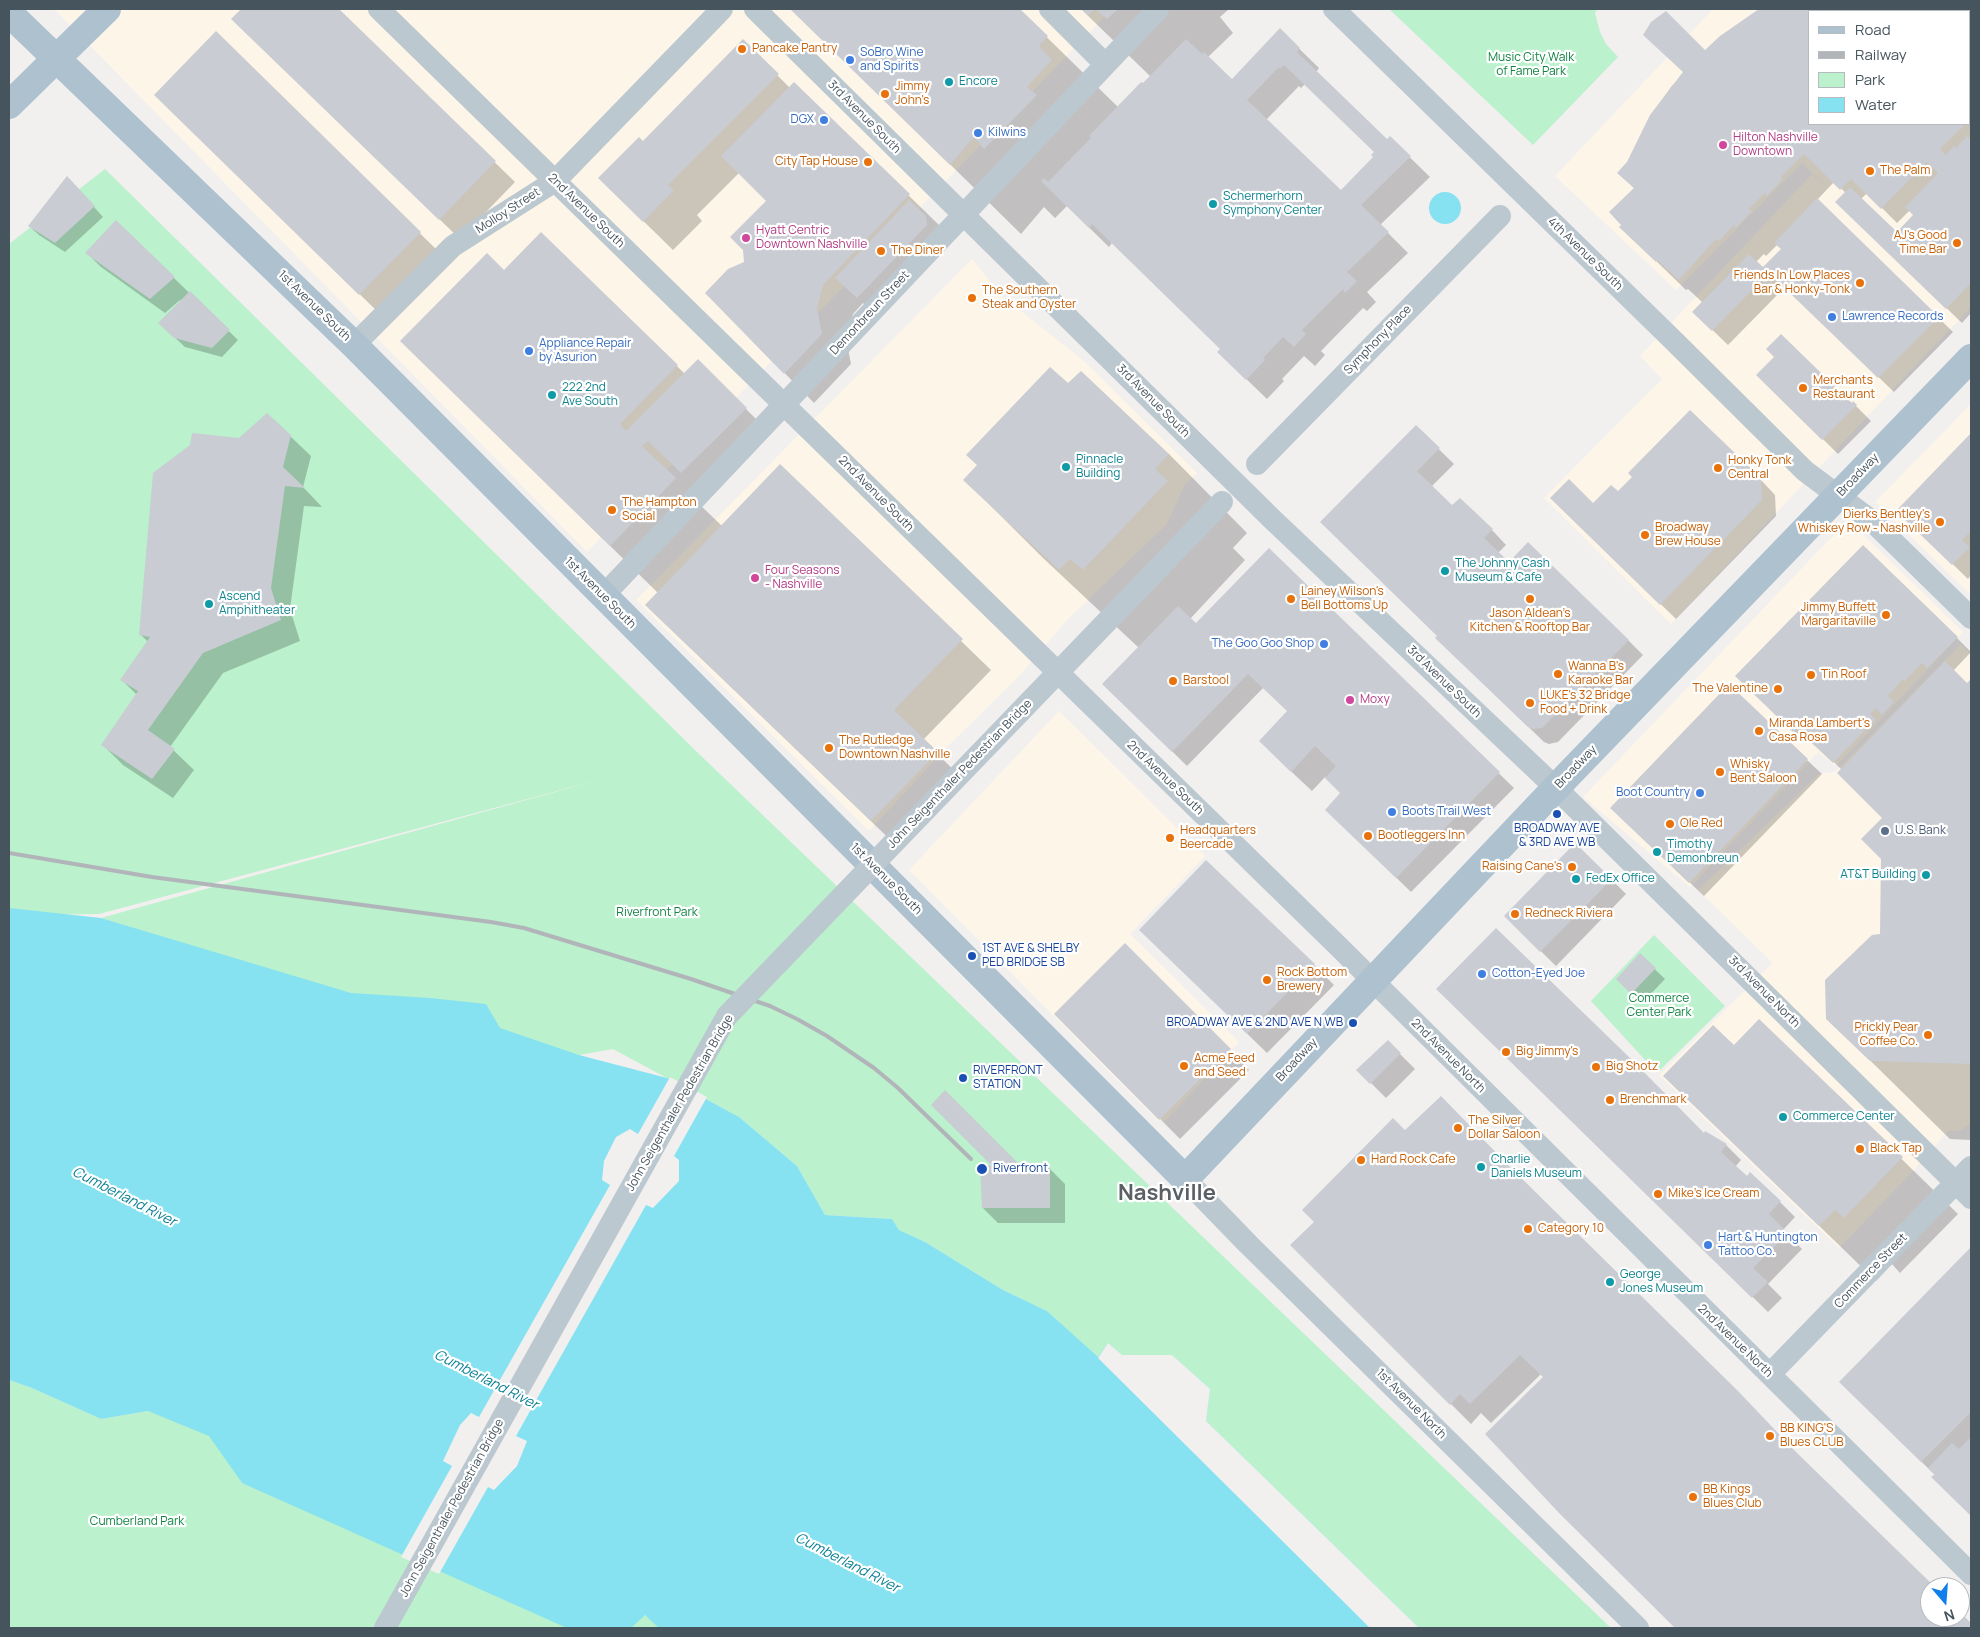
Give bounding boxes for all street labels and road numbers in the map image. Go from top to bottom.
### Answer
street label: 3rd Avenue South [824,77,904,157]
street label: 2nd Avenue South [545,171,627,251]
street label: Molloy Street [473,185,543,237]
street label: 4th Avenue South [1545,215,1625,293]
street label: 1st Avenue South [275,268,353,344]
street label: Demonbreun Street [827,268,913,358]
street label: Symphony Place [1341,302,1415,378]
street label: 3rd Avenue South [1113,361,1193,441]
street label: Broadway [1834,451,1882,499]
street label: 2nd Avenue South [835,453,917,535]
street label: 1st Avenue South [561,554,639,632]
street label: 3rd Avenue South [1404,643,1484,721]
street label: John Seigenthaler Pedestrian Bridge [885,697,1035,851]
street label: 2nd Avenue South [1124,738,1206,818]
street label: Broadway [1552,743,1600,791]
street label: 1st Avenue South [847,840,925,918]
street label: 3rd Avenue North [1725,953,1803,1031]
street label: John Seigenthaler Pedestrian Bridge [623,1012,737,1194]
street label: 2nd Avenue North [1408,1016,1488,1096]
street label: Broadway [1273,1035,1321,1085]
street label: Commerce Street [1832,1231,1910,1311]
street label: 2nd Avenue North [1695,1302,1775,1380]
street label: 1st Avenue North [1373,1366,1449,1442]
street label: John Seigenthaler Pedestrian Bridge [397,1417,507,1599]

